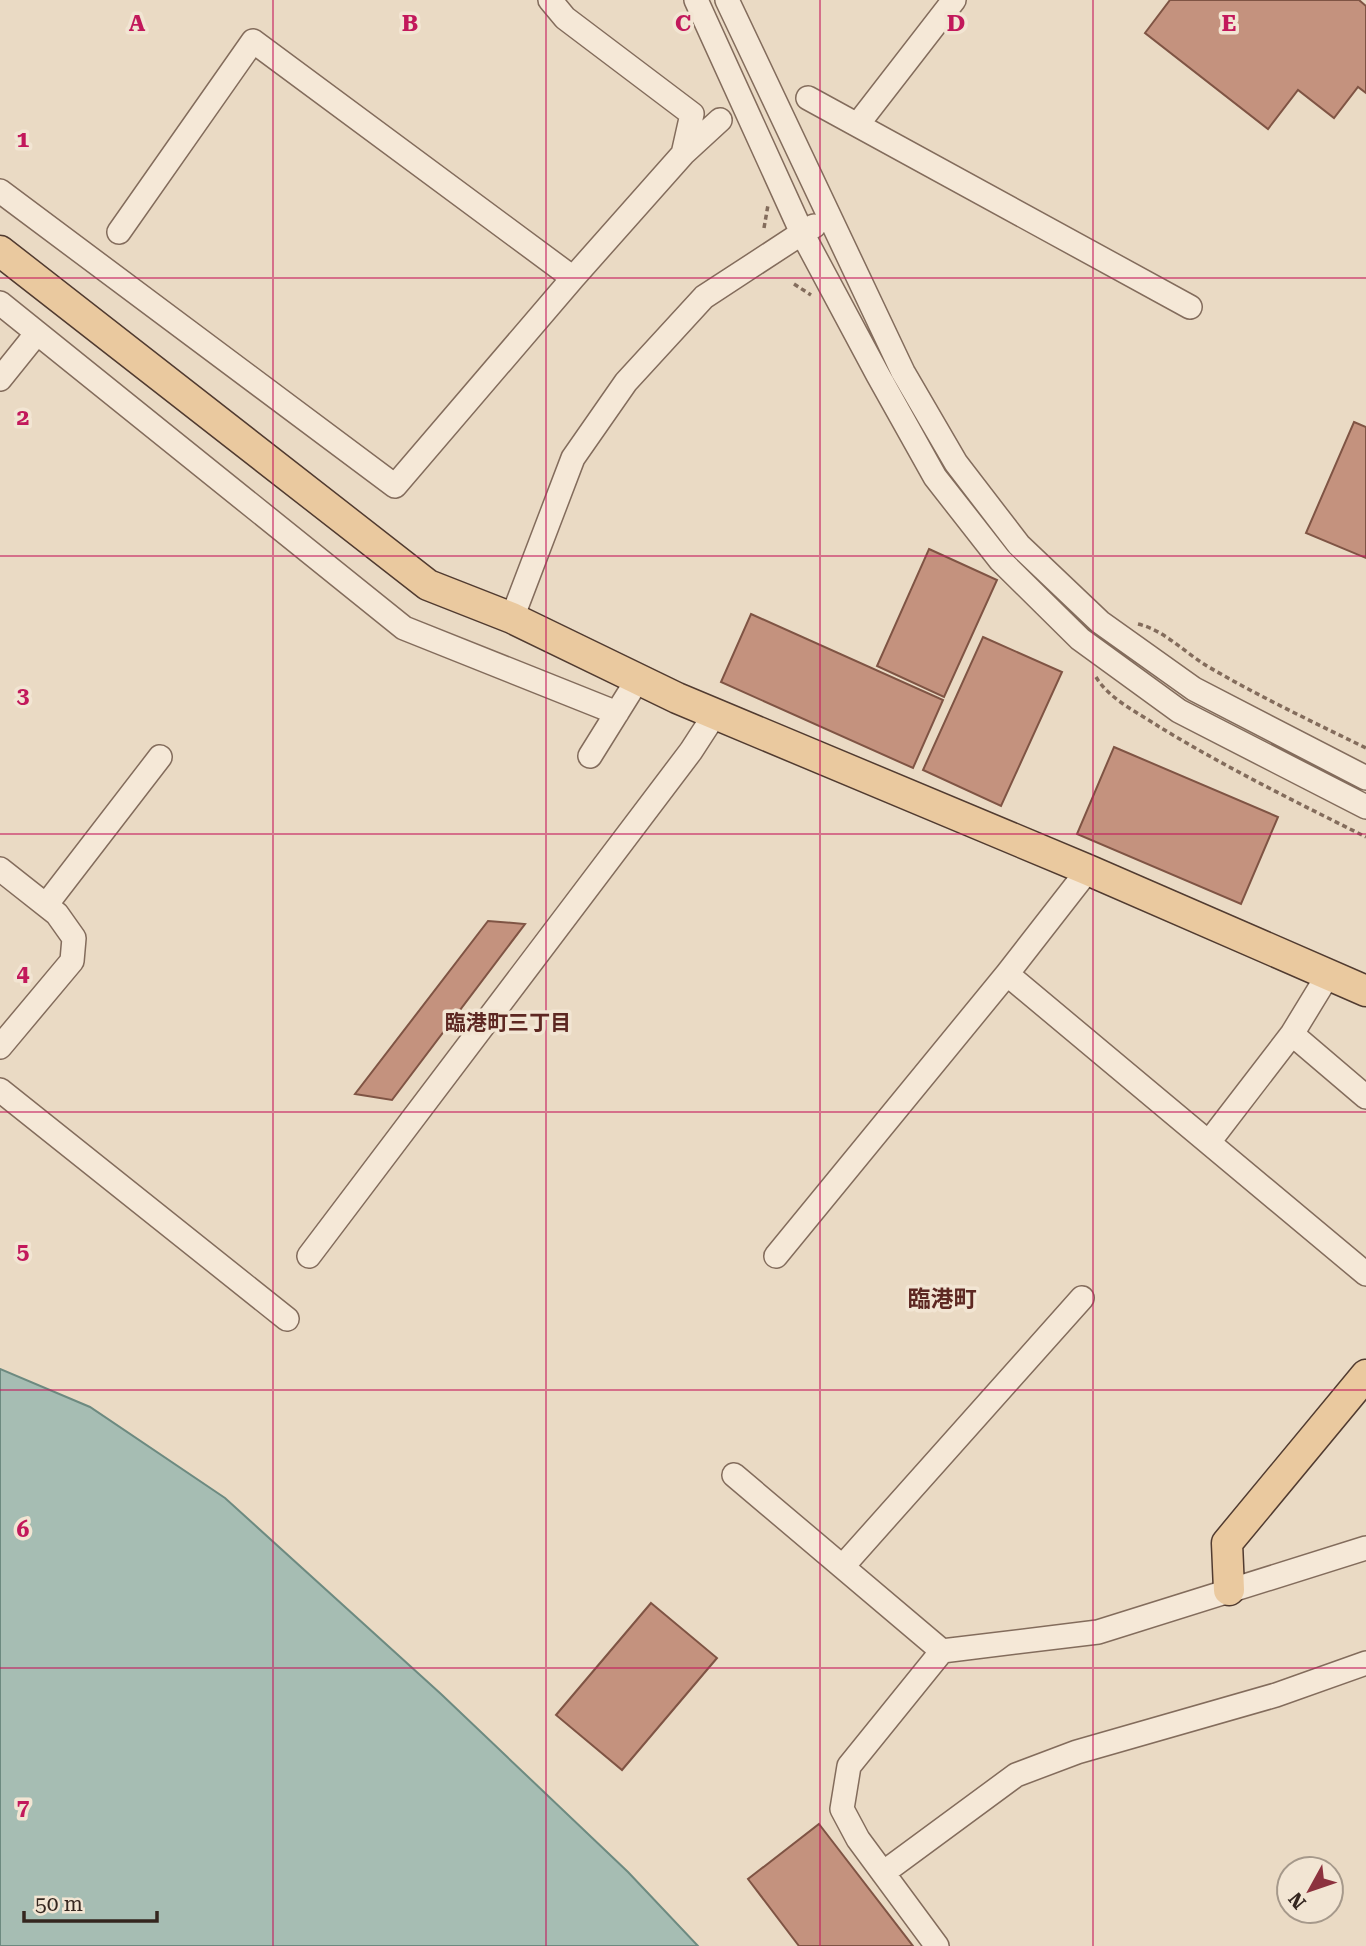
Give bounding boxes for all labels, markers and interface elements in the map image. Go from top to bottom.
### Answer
text: A [129,10,146,37]
text: B [402,10,418,37]
text: C [675,10,691,37]
text: D [947,10,965,37]
text: E [1222,10,1236,37]
text: 1 [17,126,30,153]
text: 2 [17,404,29,431]
text: 3 [17,682,30,709]
text: 4 [17,960,30,987]
district label: 臨港町三丁目 [445,1011,571,1035]
text: 5 [17,1238,30,1265]
district label: 臨港町 [908,1286,977,1313]
text: 6 [17,1516,30,1543]
text: 7 [17,1794,30,1821]
north arrow [1275,1855,1345,1925]
scale bar [24,1880,158,1924]
text: N [1284,1887,1311,1914]
text: 50 m [35,1892,83,1916]

